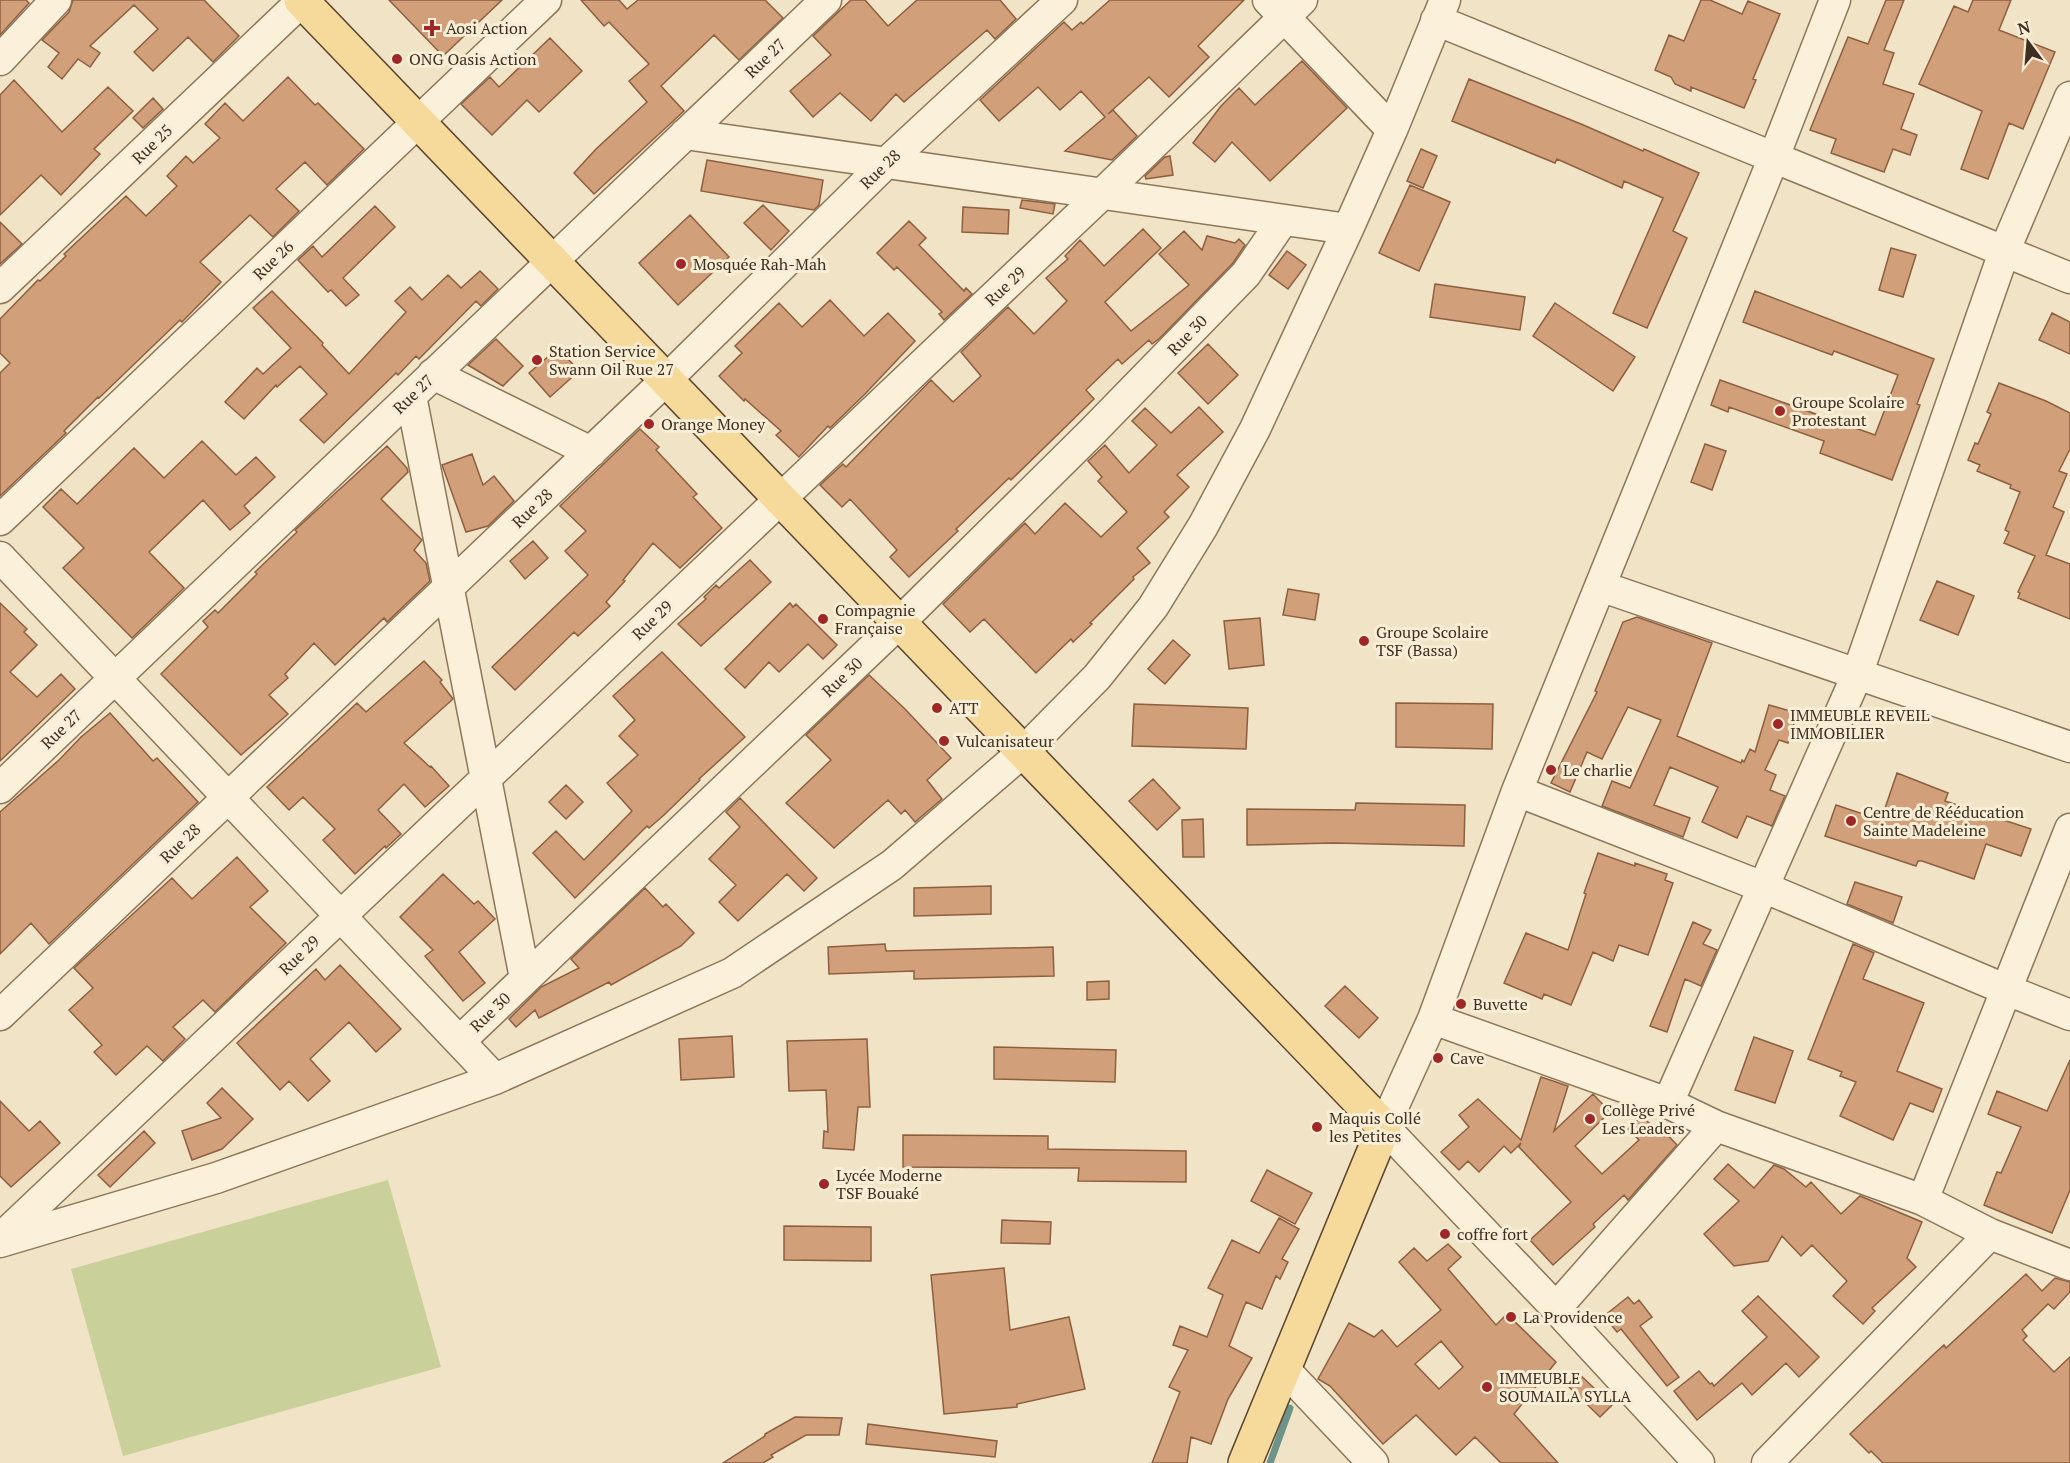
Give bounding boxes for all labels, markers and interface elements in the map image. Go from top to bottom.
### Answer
north arrow [1998,12,2058,72]
text: N [2015,15,2033,40]
place label: Aosi Action [446,17,528,39]
marker: Aosi Action [423,19,441,37]
street label: Rue 27 [740,33,790,83]
place label: ONG Oasis Action [409,48,537,70]
marker: ONG Oasis Action [390,52,404,66]
street label: Rue 25 [127,119,177,169]
street label: Rue 28 [855,144,905,194]
street label: Rue 26 [248,235,298,285]
place label: Mosquée Rah-Mah [693,253,827,275]
marker: Mosquée Rah-Mah [674,257,688,271]
street label: Rue 29 [980,261,1030,311]
street label: Rue 30 [1162,310,1212,360]
place label: Station Service Swann Oil Rue 27 [549,340,674,380]
marker: Station Service Swann Oil Rue 27 [530,353,544,367]
street label: Rue 27 [388,369,438,419]
place label: Groupe Scolaire Protestant [1792,391,1905,431]
marker: Groupe Scolaire Protestant [1773,404,1787,418]
place label: Orange Money [661,413,766,435]
marker: Orange Money [642,417,656,431]
street label: Rue 28 [507,483,557,533]
street label: Rue 29 [627,595,677,645]
place label: Compagnie Française [835,599,916,639]
marker: Compagnie Française [816,612,830,626]
place label: Groupe Scolaire TSF (Bassa) [1376,621,1489,661]
marker: Groupe Scolaire TSF (Bassa) [1357,634,1371,648]
street label: Rue 30 [817,652,867,702]
place label: ATT [949,697,979,719]
marker: ATT [930,701,944,715]
street label: Rue 27 [36,704,86,754]
place label: IMMEUBLE REVEIL IMMOBILIER [1790,704,1930,744]
marker: IMMEUBLE REVEIL IMMOBILIER [1771,717,1785,731]
place label: Vulcanisateur [956,730,1055,752]
marker: Vulcanisateur [937,734,951,748]
place label: Le charlie [1563,759,1632,781]
marker: Le charlie [1544,763,1558,777]
place label: Centre de Rééducation Sainte Madeleine [1863,801,2024,841]
marker: Centre de Rééducation Sainte Madeleine [1844,814,1858,828]
street label: Rue 28 [155,818,205,868]
street label: Rue 29 [274,930,324,980]
street label: Rue 30 [465,987,515,1037]
place label: Buvette [1473,993,1528,1015]
marker: Buvette [1454,997,1468,1011]
place label: Cave [1450,1047,1484,1069]
marker: Cave [1431,1051,1445,1065]
place label: Collège Privé Les Leaders [1602,1099,1695,1139]
place label: Maquis Collé les Petites [1329,1107,1421,1147]
marker: Collège Privé Les Leaders [1583,1112,1597,1126]
marker: Maquis Collé les Petites [1310,1120,1324,1134]
place label: Lycée Moderne TSF Bouaké [836,1164,942,1204]
marker: Lycée Moderne TSF Bouaké [817,1177,831,1191]
place label: coffre fort [1457,1223,1528,1245]
marker: coffre fort [1438,1227,1452,1241]
place label: La Providence [1523,1306,1623,1328]
marker: La Providence [1504,1310,1518,1324]
place label: IMMEUBLE SOUMAILA SYLLA [1499,1367,1631,1407]
marker: IMMEUBLE SOUMAILA SYLLA [1480,1380,1494,1394]

